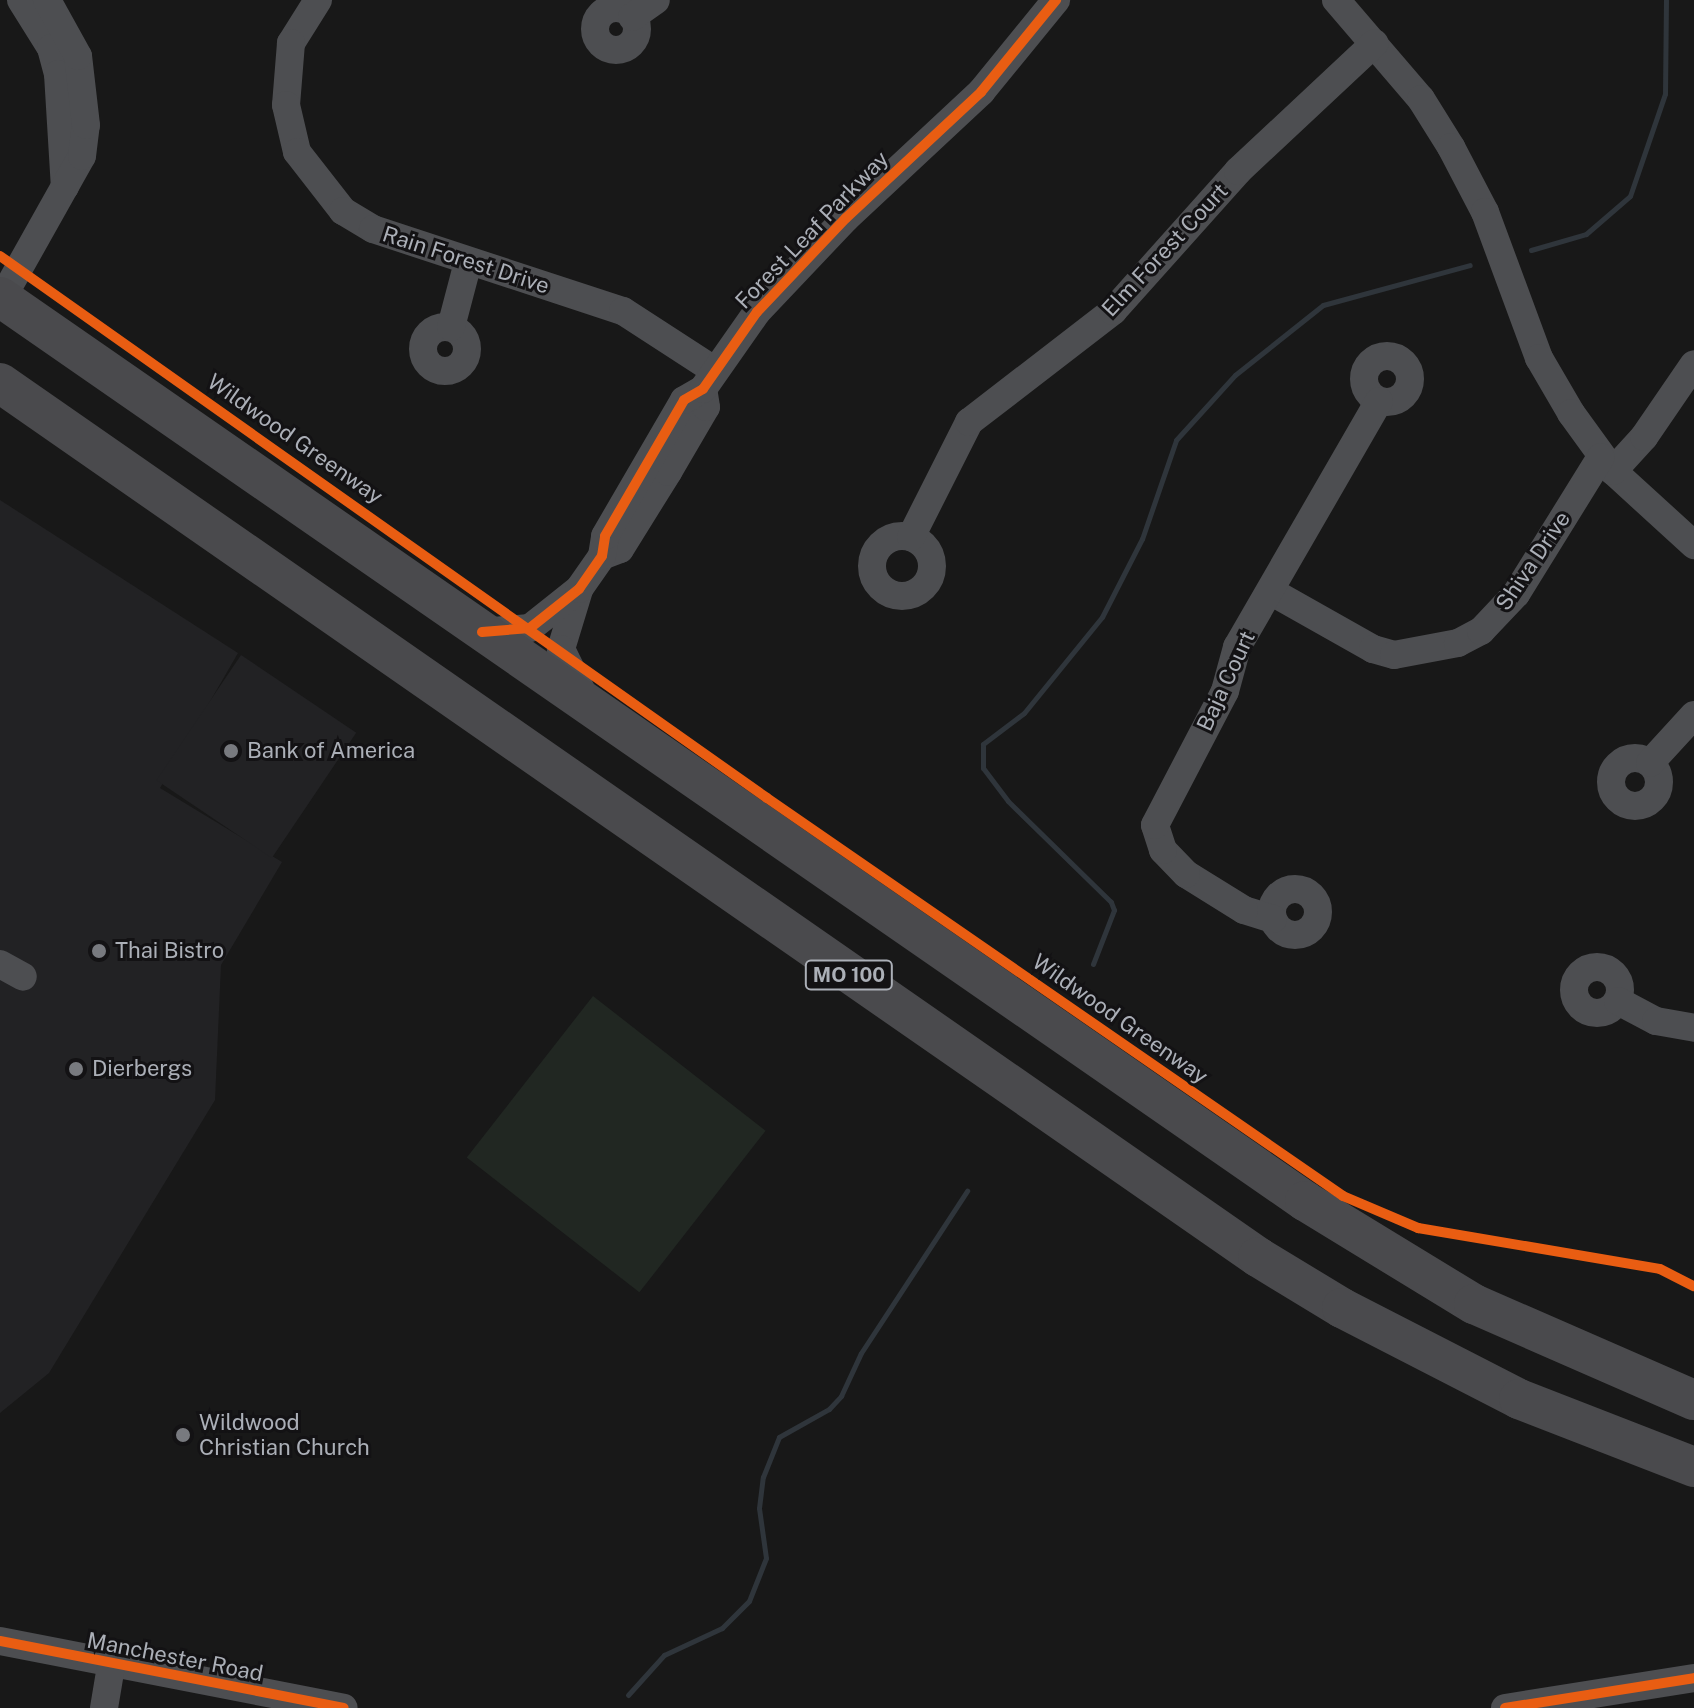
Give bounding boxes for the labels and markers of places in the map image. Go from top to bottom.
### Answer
place label: Bank of America [247,738,416,764]
marker: Bank of America [222,742,240,760]
place label: Thai Bistro [115,938,224,964]
marker: Thai Bistro [90,942,108,960]
place label: Dierbergs [92,1056,192,1082]
marker: Dierbergs [67,1060,85,1078]
place label: Wildwood Christian Church [199,1409,370,1460]
marker: Wildwood Christian Church [174,1426,192,1444]

